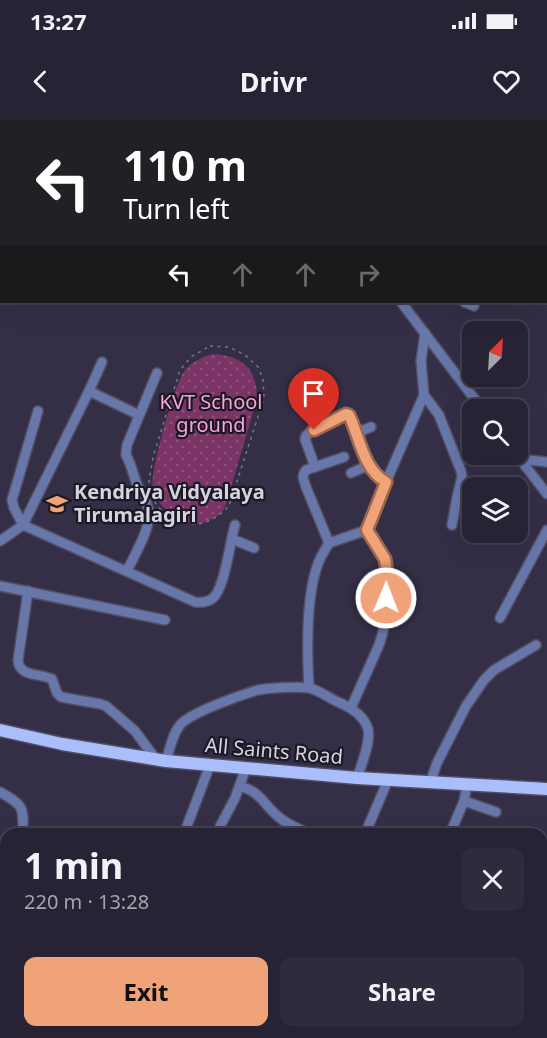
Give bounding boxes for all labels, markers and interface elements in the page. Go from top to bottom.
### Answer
text: 13:27 [30,6,87,36]
text: Drivr [240,63,307,100]
icon: back [24,65,57,98]
icon: heart [490,65,523,98]
text: 110 m [123,136,247,193]
icon: left [24,144,102,222]
text: Turn left [123,190,229,227]
icon: left [163,258,196,291]
icon: ahead [226,258,259,291]
icon: ahead [289,258,322,291]
icon: right [352,258,385,291]
north arrow [462,321,528,387]
map controls [462,321,528,543]
pin [288,368,339,430]
icon: arrive [297,377,330,410]
park label: KVT School ground [160,388,263,438]
button: search [462,399,528,465]
button: layers [462,477,528,543]
place label: Kendriya Vidyalaya Tirumalagiri [74,478,265,528]
school or university icon: Kendriya Vidyalaya Tirumalagiri [45,492,69,516]
position arrow [354,566,418,630]
street label: All Saints Road [204,731,344,770]
text: 1 min [24,841,123,890]
button: close [461,848,524,911]
text: 220 m · 13:28 [24,888,149,915]
button: Exit [24,957,268,1026]
button: Share [280,957,524,1026]

